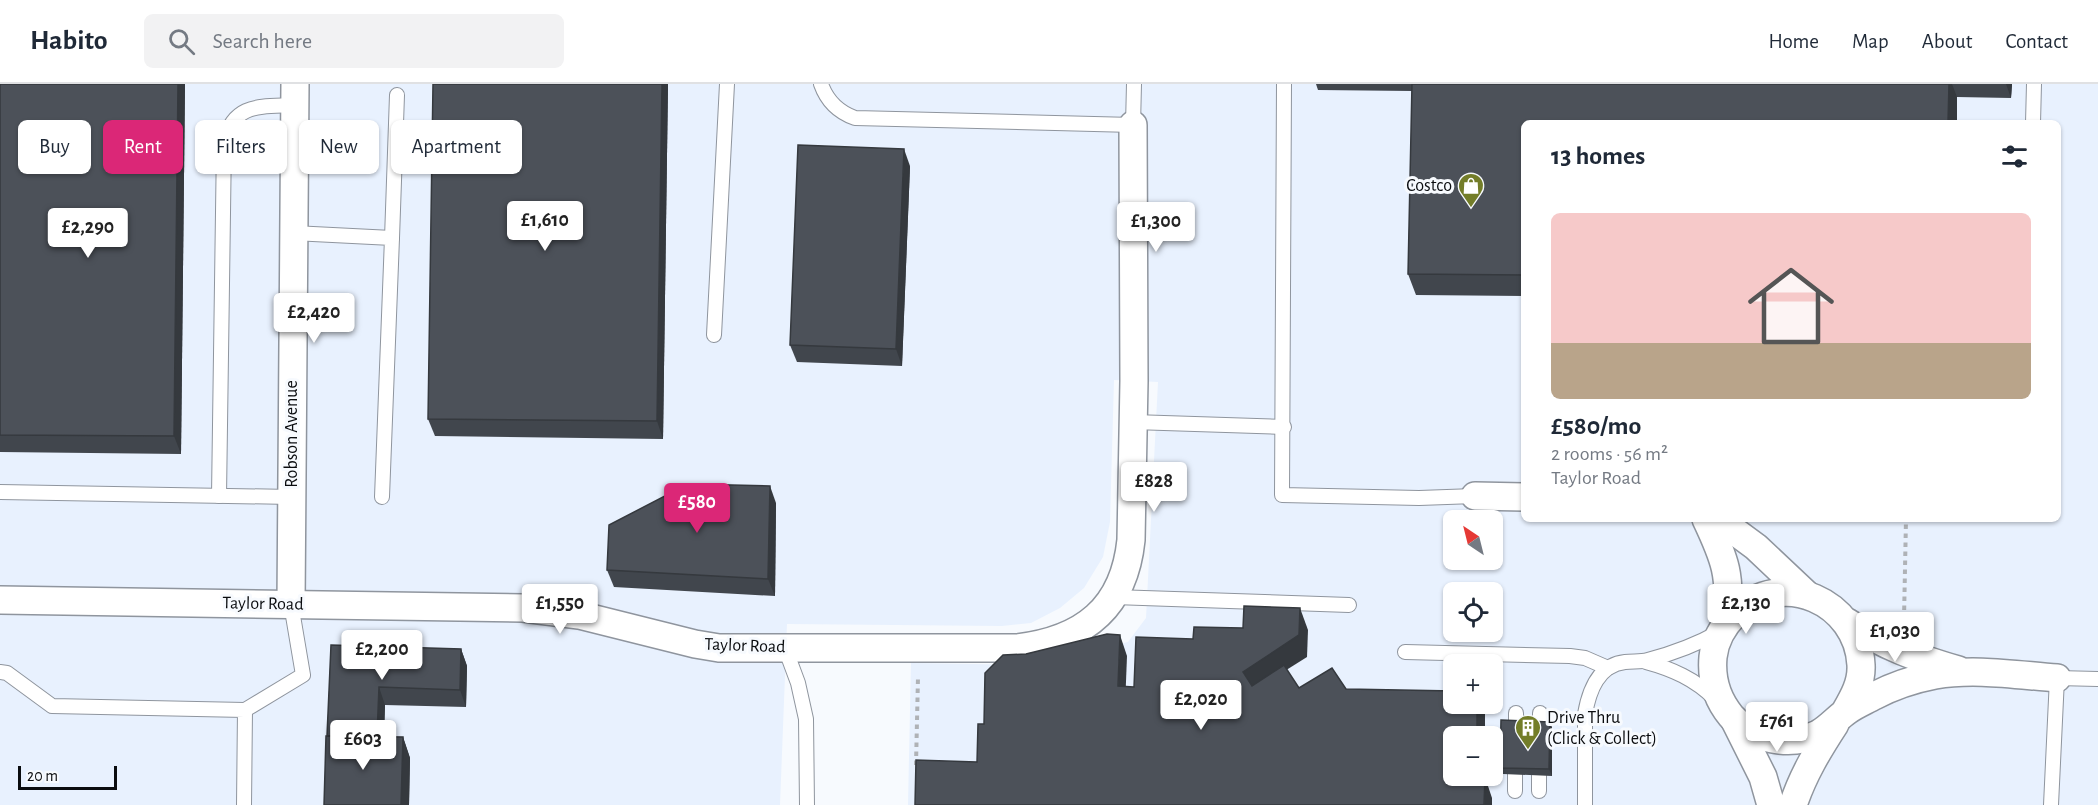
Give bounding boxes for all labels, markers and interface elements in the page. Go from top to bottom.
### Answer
search box [144,14,564,68]
icon: search [165,25,198,58]
text: Habito [30,27,108,55]
text: Search here [213,30,312,52]
text: Home [1768,31,1819,52]
text: Map [1852,31,1889,52]
text: About [1922,31,1972,52]
text: Contact [2005,31,2068,52]
chip: Buy [18,120,91,174]
chip: Rent [103,120,183,174]
chip: Filters [195,120,287,174]
chip: New [299,120,379,174]
chip: Apartment [391,120,522,174]
icon: filters [1998,140,2031,173]
text: 13 homes [1551,143,1645,169]
shop icon: Costco [1456,171,1486,209]
place label: Costco [1406,177,1452,195]
pin: £1,610 [496,201,594,252]
pin: £1,300 [1107,202,1205,253]
pin: £2,290 [39,208,137,259]
text: £1,610 [521,210,569,230]
text: £1,300 [1131,211,1181,231]
text: £2,290 [62,217,114,237]
icon: home [1737,252,1845,360]
pin: £2,420 [265,293,363,344]
text: £2,420 [288,302,340,322]
street label: Robson Avenue [283,380,301,488]
text: £580/mo [1551,413,1641,439]
text: 2 rooms · 56 m² [1551,444,1668,464]
pin: £828 [1118,462,1190,513]
text: Taylor Road [1551,468,1641,488]
text: £828 [1135,471,1173,491]
pin: £580 [661,483,733,534]
text: £580 [678,492,716,512]
north arrow [1443,510,1503,570]
map controls [1443,510,1503,786]
button: locate [1443,582,1503,642]
pin: £1,550 [511,584,609,635]
pin: £2,130 [1697,584,1795,635]
text: £1,550 [536,593,584,613]
text: £2,130 [1721,593,1771,613]
street label: Taylor Road [222,594,304,614]
pin: £1,030 [1846,612,1944,663]
text: £1,030 [1870,621,1920,641]
pin: £2,200 [333,630,431,681]
street label: Taylor Road [704,636,786,656]
text: £2,200 [355,639,409,659]
button: + [1443,654,1503,714]
pin: £2,020 [1152,680,1250,731]
text: £2,020 [1174,689,1228,709]
pin: £761 [1741,702,1813,753]
place label: Drive Thru (Click & Collect) [1547,709,1657,748]
text: £761 [1760,711,1794,731]
building icon: Drive Thru (Click & Collect) [1513,713,1543,751]
pin: £603 [327,720,399,771]
button: − [1443,726,1503,786]
text: £603 [344,729,382,749]
scale bar [18,763,117,790]
text: 20 m [27,768,58,784]

